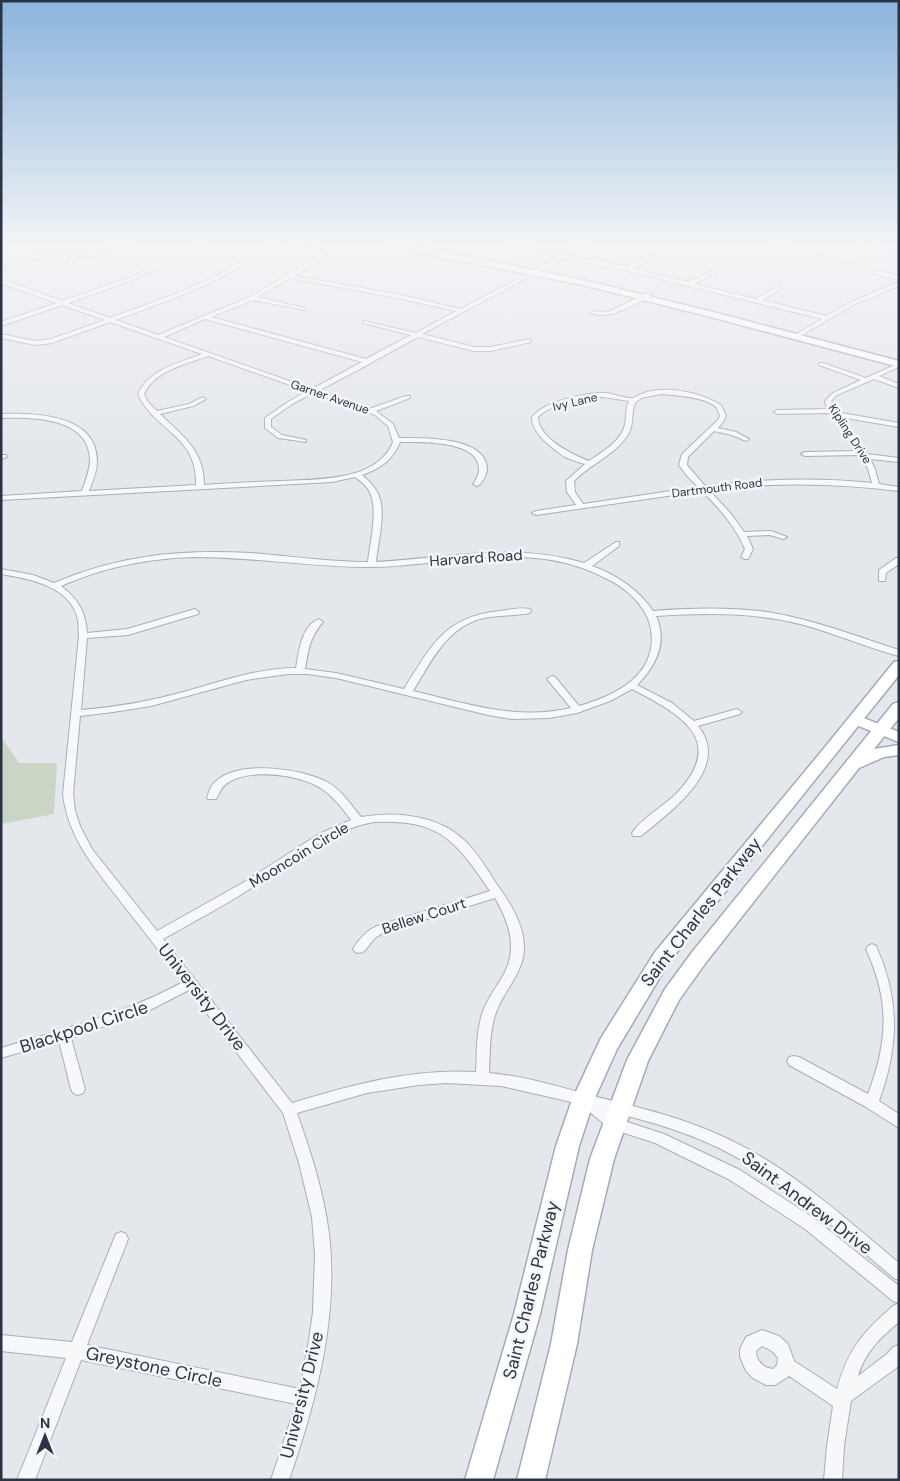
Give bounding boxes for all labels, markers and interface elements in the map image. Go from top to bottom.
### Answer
street label: Garner Avenue [289,376,372,418]
street label: Ivy Lane [551,389,599,415]
street label: Kipling Drive [825,401,875,467]
street label: Dartmouth Road [671,474,763,502]
street label: Harvard Road [429,545,523,571]
street label: Mooncoin Circle [246,817,352,893]
street label: Saint Charles Parkway [635,833,767,991]
street label: Bellew Court [379,893,469,939]
street label: University Drive [152,938,252,1056]
street label: Blackpool Circle [17,995,151,1059]
street label: Saint Andrew Drive [737,1146,877,1260]
street label: Saint Charles Parkway [497,1198,565,1382]
street label: University Drive [275,1329,329,1461]
street label: Greystone Circle [84,1341,224,1393]
north arrow [20,1411,70,1461]
text: N [40,1414,50,1432]

